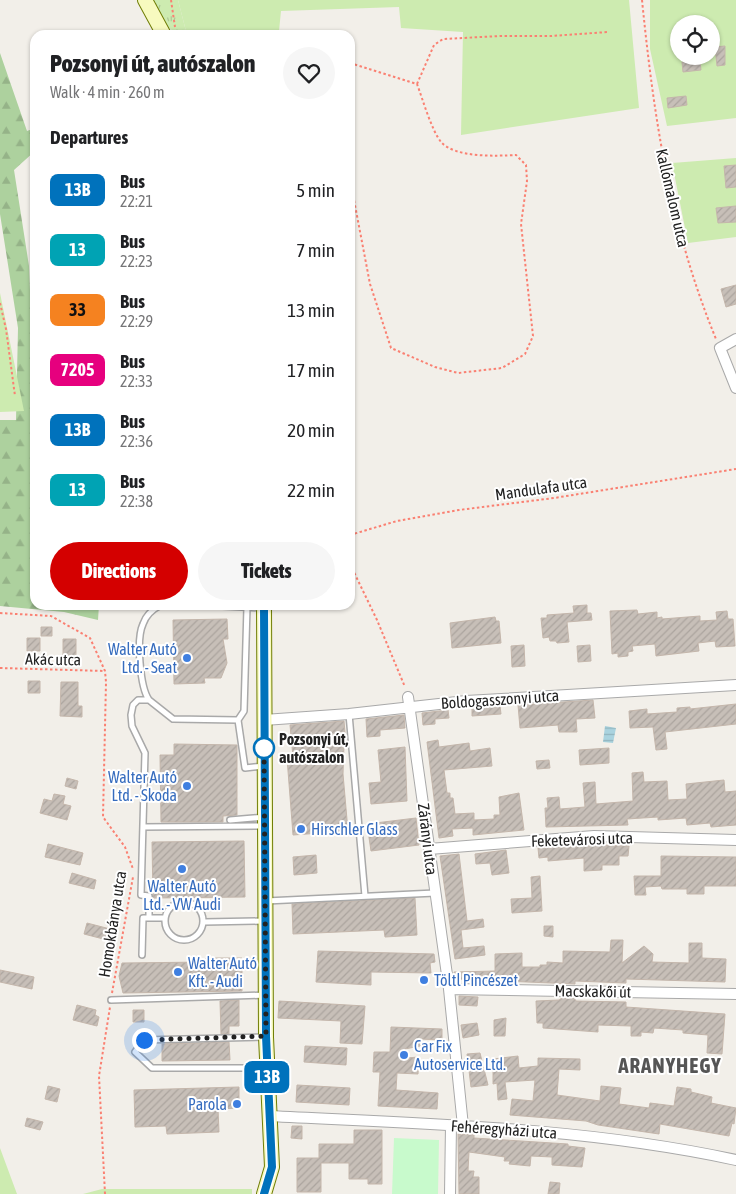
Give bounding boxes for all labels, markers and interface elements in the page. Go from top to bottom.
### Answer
map controls [670,15,720,65]
button: locate [670,15,720,65]
button: heart [283,47,335,99]
text: Pozsonyi út, autószalon [50,50,255,77]
text: Walk · 4 min · 260 m [50,83,164,101]
text: Departures [50,126,128,148]
street label: Kallómalom utca [653,147,693,249]
text: Bus [120,170,145,192]
text: 13B [65,179,90,200]
text: 5 min [296,179,335,201]
text: 22:21 [120,192,153,210]
text: Bus [120,230,145,252]
text: 13 [69,239,86,260]
text: 7 min [296,239,335,261]
text: 22:23 [120,252,153,270]
text: Bus [120,290,145,312]
text: 33 [69,299,86,320]
text: 13 min [287,299,335,321]
text: 22:29 [120,312,153,330]
text: Bus [120,350,145,372]
text: 7205 [61,359,94,380]
text: 17 min [287,359,335,381]
text: 22:33 [120,372,153,390]
text: Bus [120,410,145,432]
text: 13B [65,419,90,440]
text: 20 min [287,419,335,441]
text: 22:36 [120,432,153,450]
text: Bus [120,470,145,492]
street label: Mandulafa utca [494,473,588,503]
text: 13 [69,479,86,500]
text: 22 min [287,479,335,501]
text: 22:38 [120,492,153,510]
button: Directions [50,542,188,600]
button: Tickets [198,542,335,600]
place label: Walter Autó Ltd. - Seat [108,640,177,676]
street label: Akác utca [25,650,81,668]
marker: Walter Autó Ltd. - Seat [181,652,193,664]
street label: Boldogasszonyi utca [440,686,560,713]
place label: Pozsonyi út, autószalon [279,730,349,766]
marker: Pozsonyi út, autószalon [253,737,275,759]
place label: Walter Autó Ltd. - Skoda [108,768,177,804]
marker: Walter Autó Ltd. - Skoda [181,780,193,792]
street label: Zárányi utca [414,802,441,876]
place label: Hirschler Glass [311,820,398,838]
marker: Hirschler Glass [295,823,307,835]
street label: Feketevárosi utca [531,828,633,850]
marker: Walter Autó Ltd. - VW Audi [176,863,188,875]
street label: Homokbánya utca [95,870,130,979]
place label: Walter Autó Ltd. - VW Audi [143,877,221,913]
place label: Walter Autó Kft. - Audi [188,954,257,990]
marker: Walter Autó Kft. - Audi [172,966,184,978]
place label: Töltl Pincészet [434,971,519,989]
marker: Töltl Pincészet [418,974,430,986]
street label: Macskakői út [555,981,632,1001]
your location [132,1028,157,1053]
place label: Car Fix Autoservice Ltd. [414,1037,506,1073]
marker: Car Fix Autoservice Ltd. [398,1049,410,1061]
district label: ARANYHEGY [617,1053,722,1077]
line badge: 13B [238,1061,296,1093]
text: 13B [254,1066,280,1087]
place label: Parola [188,1095,227,1113]
marker: Parola [231,1098,243,1110]
street label: Fehéregyházi utca [450,1116,558,1143]

